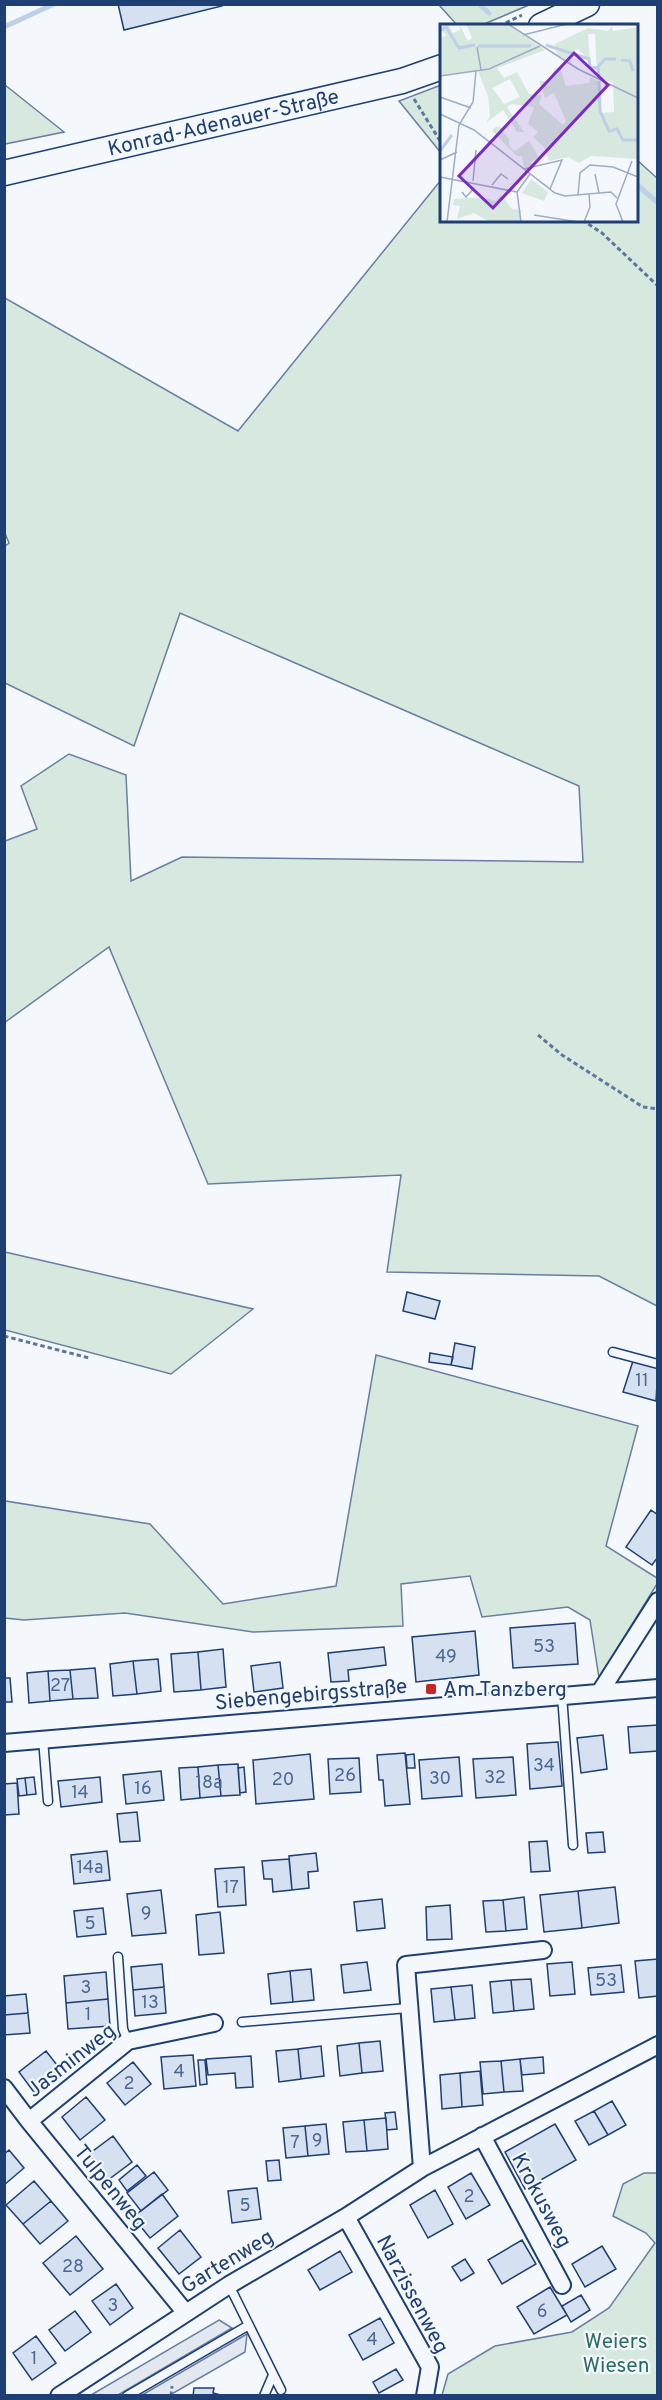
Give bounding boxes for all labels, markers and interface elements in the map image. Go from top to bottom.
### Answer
inset map [440,24,638,222]
street label: Konrad-Adenauer-Straße [105,84,342,164]
house number: 11 [635,1370,649,1393]
house number: 53 [533,1636,555,1659]
house number: 49 [435,1646,457,1669]
street label: Siebengebirgsstraße [214,1674,408,1717]
house number: 27 [50,1675,70,1698]
place label: Am Tanzberg [443,1677,567,1704]
marker: Am Tanzberg [424,1682,438,1696]
house number: 34 [533,1755,555,1778]
house number: 26 [334,1765,356,1788]
house number: 32 [484,1767,506,1790]
house number: 30 [429,1768,451,1791]
house number: 20 [272,1769,294,1792]
house number: 18a [195,1772,223,1795]
house number: 16 [134,1778,152,1801]
house number: 14 [71,1782,89,1805]
house number: 14a [76,1857,104,1880]
house number: 17 [223,1877,239,1900]
house number: 9 [141,1903,151,1926]
house number: 5 [84,1913,96,1936]
house number: 53 [595,1970,617,1993]
house number: 3 [81,1977,91,2000]
house number: 13 [141,1992,159,2015]
house number: 1 [85,2004,91,2027]
street label: Jasminweg [22,2018,122,2104]
house number: 4 [173,2061,185,2084]
house number: 2 [123,2073,135,2096]
house number: 9 [312,2130,322,2153]
house number: 7 [290,2132,300,2155]
street label: Tulpenweg [67,2140,153,2236]
street label: Krokusweg [504,2149,577,2253]
house number: 2 [463,2186,475,2209]
house number: 5 [239,2195,251,2218]
street label: Gartenweg [177,2224,279,2300]
street label: Narzissenweg [369,2231,454,2359]
house number: 28 [62,2256,84,2279]
house number: 3 [108,2295,118,2318]
house number: 6 [537,2301,547,2324]
house number: 4 [366,2329,378,2352]
park label: Weiers Wiesen [582,2329,650,2380]
house number: 1 [31,2348,37,2371]

